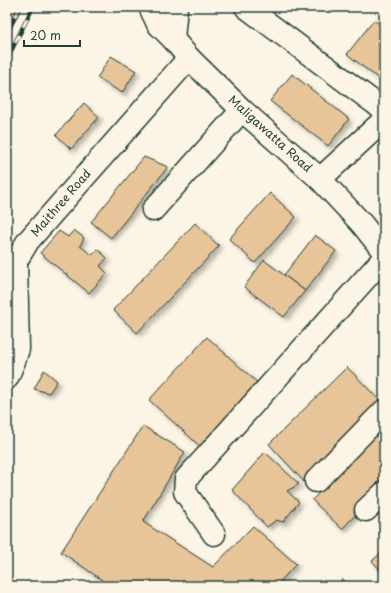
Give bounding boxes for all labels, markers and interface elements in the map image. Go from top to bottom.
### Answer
scale bar [24,22,80,48]
text: 20 m [30,26,61,44]
street label: Maligawatta Road [225,91,317,176]
street label: Maithree Road [26,165,95,240]

